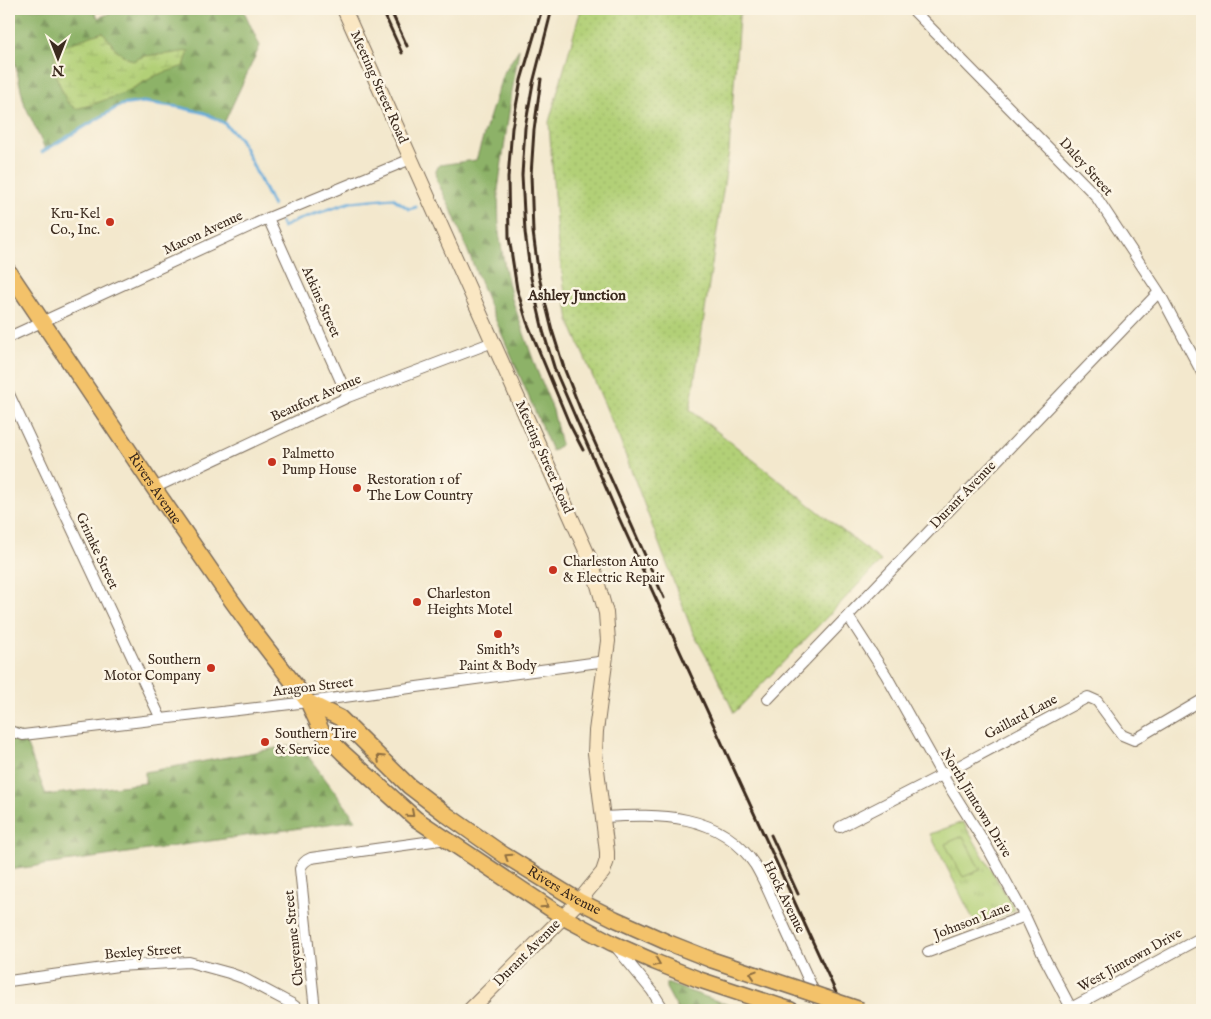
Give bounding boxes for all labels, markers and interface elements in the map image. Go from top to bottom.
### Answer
street label: Meeting Street Road [346,28,412,147]
north arrow [32,32,82,82]
text: N [52,61,65,79]
street label: Daley Street [1055,134,1117,200]
place label: Kru-Kel Co., Inc. [50,205,100,239]
street label: Macon Avenue [160,206,246,259]
marker: Kru-Kel Co., Inc. [104,216,116,228]
street label: Atkins Street [297,263,345,340]
district label: Ashley Junction [527,286,626,305]
street label: Beaufort Avenue [268,370,365,426]
street label: Meeting Street Road [511,398,577,517]
place label: Palmetto Pump House [282,445,357,479]
street label: Rivers Avenue [124,449,186,528]
marker: Palmetto Pump House [266,456,278,468]
street label: Durant Avenue [926,457,1000,533]
place label: Restoration 1 of The Low Country [367,471,473,505]
marker: Restoration 1 of The Low Country [351,482,363,494]
street label: Grimke Street [71,510,123,592]
place label: Charleston Auto & Electric Repair [563,553,665,587]
marker: Charleston Auto & Electric Repair [547,564,559,576]
place label: Charleston Heights Motel [427,585,513,619]
marker: Charleston Heights Motel [411,596,423,608]
marker: Smith's Paint & Body [492,628,504,640]
place label: Smith's Paint & Body [459,641,537,675]
place label: Southern Motor Company [104,651,202,685]
marker: Southern Motor Company [205,662,217,674]
street label: Aragon Street [271,673,354,701]
street label: Gaillard Lane [981,690,1061,744]
place label: Southern Tire & Service [275,725,357,759]
marker: Southern Tire & Service [259,736,271,748]
street label: North Jimtown Drive [936,745,1016,861]
one-way arrow [377,754,386,763]
one-way arrow [405,808,414,817]
one-way arrow [504,854,513,864]
street label: Hock Avenue [759,858,810,937]
street label: Rivers Avenue [524,862,604,920]
street label: Cheyenne Street [280,889,308,987]
street label: Johnson Lane [929,898,1013,945]
one-way arrow [539,899,549,908]
street label: Durant Avenue [490,915,565,990]
street label: West Jimtown Drive [1075,924,1186,996]
street label: Bexley Street [104,940,182,964]
one-way arrow [652,957,661,967]
one-way arrow [749,969,758,979]

